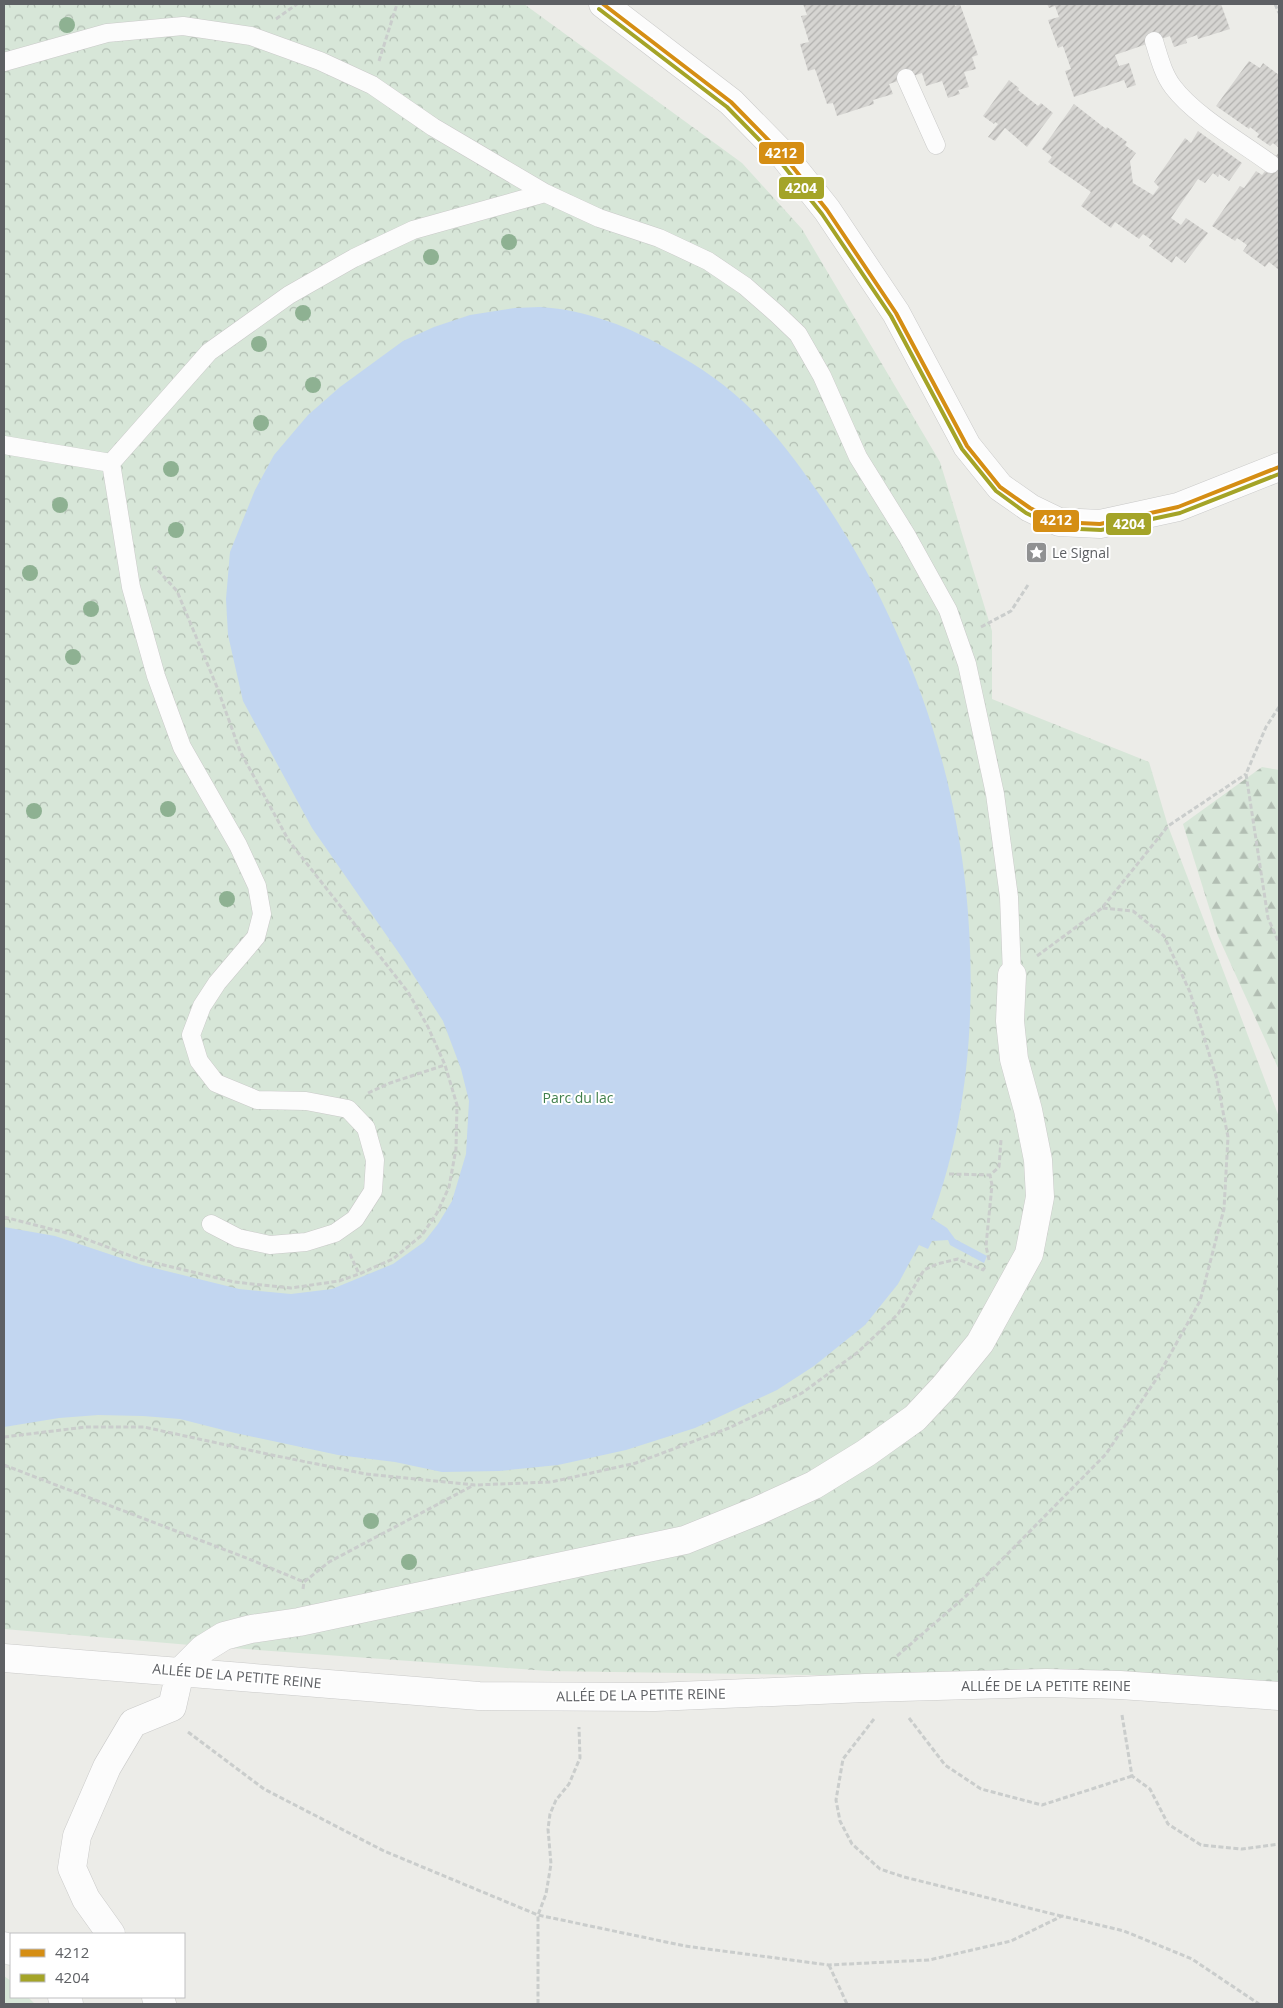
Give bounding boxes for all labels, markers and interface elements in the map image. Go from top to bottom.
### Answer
line badge: 4212 [758,141,805,165]
text: 4212 [765,143,797,162]
line badge: 4204 [778,176,825,200]
text: 4204 [785,178,817,197]
line badge: 4212 [1032,509,1080,533]
text: 4212 [1040,510,1072,529]
line badge: 4204 [1105,512,1152,536]
text: 4204 [1113,514,1145,533]
place icon: Le Signal [1024,541,1048,565]
place label: Le Signal [1052,543,1110,562]
park label: Parc du lac [542,1088,614,1107]
street label: ALLÉE DE LA PETITE REINE [152,1659,322,1692]
street label: ALLÉE DE LA PETITE REINE [961,1676,1131,1695]
street label: ALLÉE DE LA PETITE REINE [556,1684,726,1705]
legend [10,1933,185,1998]
text: 4212 [55,1942,89,1962]
text: 4204 [55,1967,90,1987]

